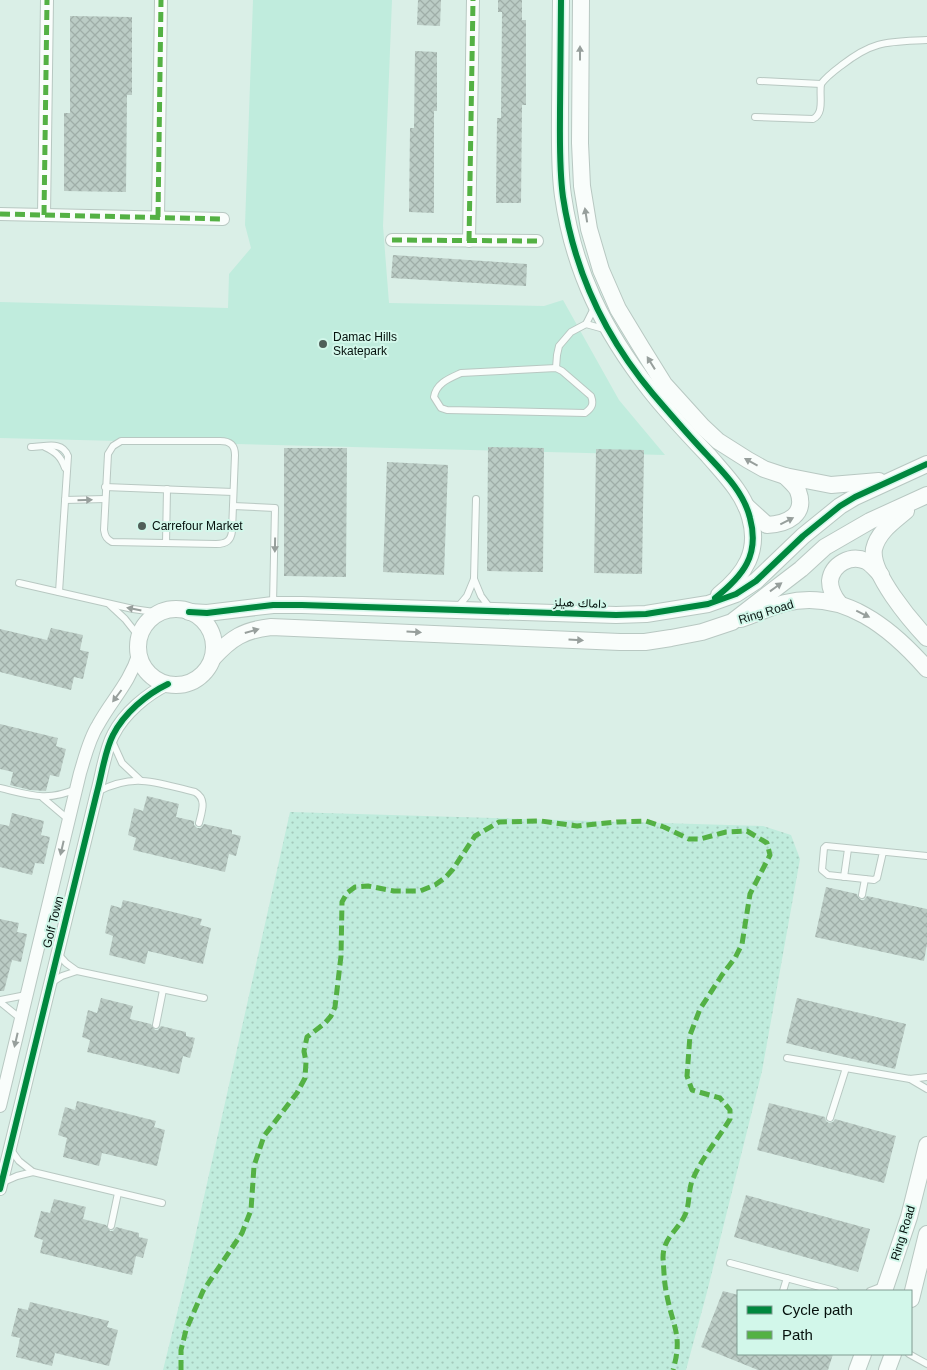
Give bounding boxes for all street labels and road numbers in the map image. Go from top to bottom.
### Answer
street label: داماك هيلز [552,595,607,612]
street label: Ring Road [737,597,795,627]
street label: Golf Town [40,895,66,949]
street label: Ring Road [888,1204,918,1262]

